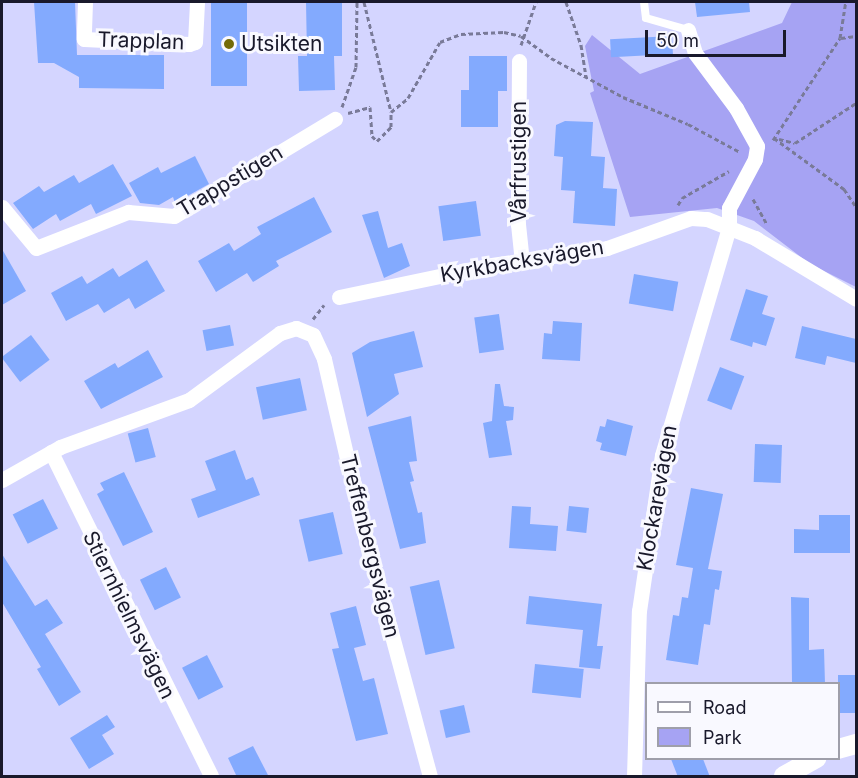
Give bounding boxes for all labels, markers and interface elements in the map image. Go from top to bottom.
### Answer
scale bar [648,18,789,56]
street label: Trapplan [97,27,185,55]
text: 50 m [656,30,699,51]
place label: Utsikten [241,31,322,57]
marker: Utsikten [222,37,236,51]
street label: Vårfrustigen [506,101,532,223]
street label: Trappstigen [173,140,287,222]
street label: Kyrkbacksvägen [438,234,606,288]
street label: Klockarevägen [632,423,682,573]
street label: Treffenbergsvägen [335,451,405,641]
street label: Stiernhielmsvägen [77,527,181,703]
legend [645,682,840,760]
text: Road [703,697,746,718]
text: Park [703,727,742,748]

